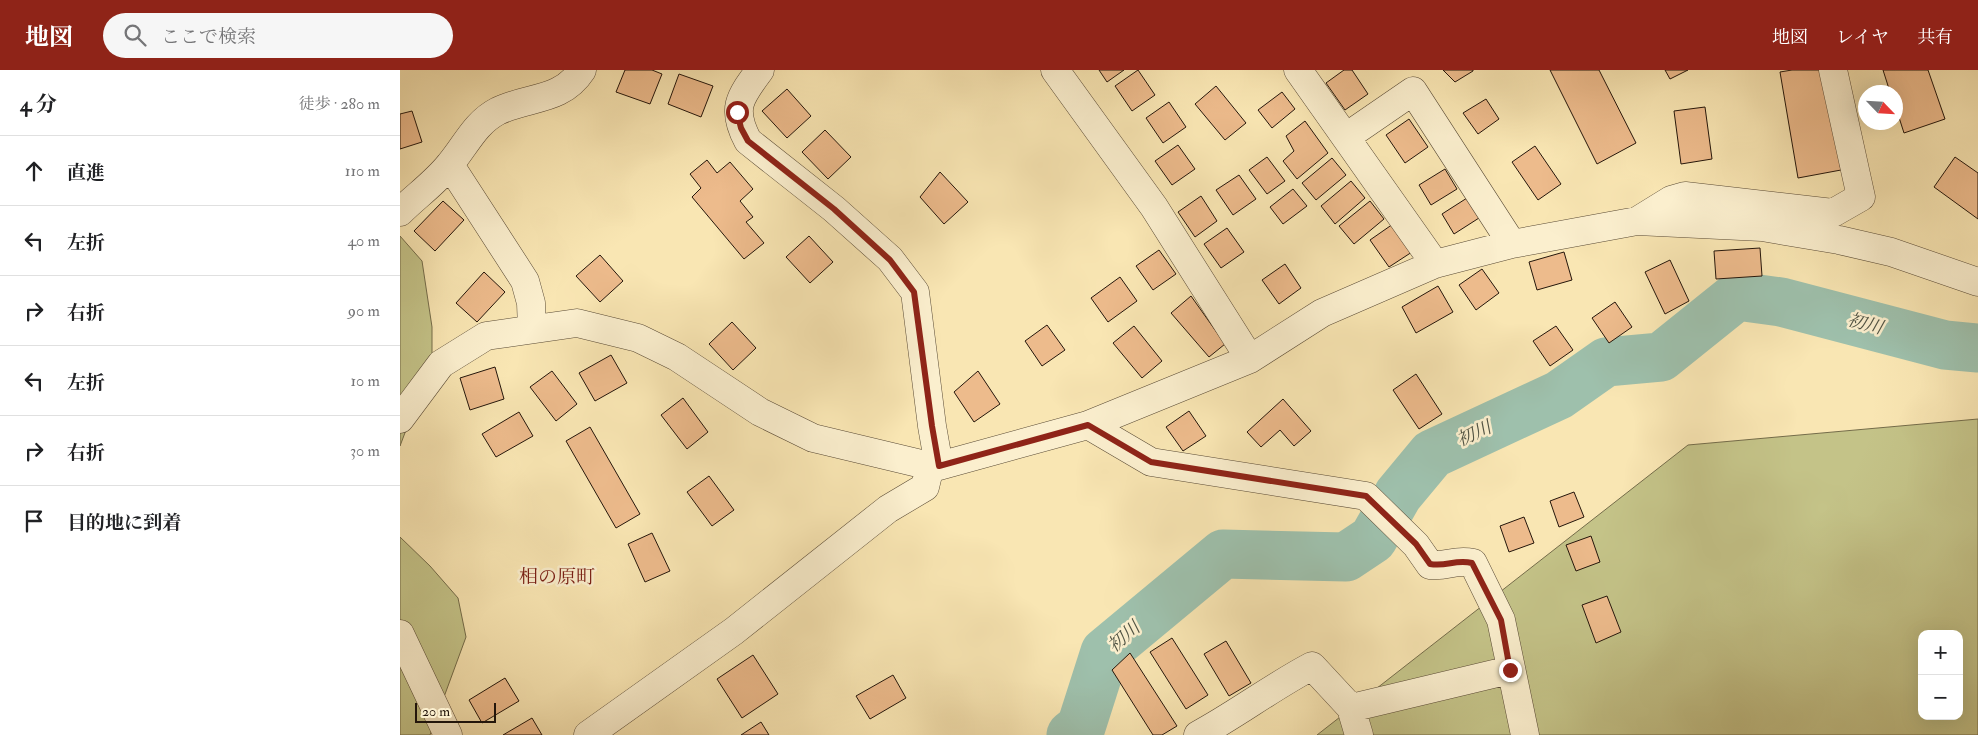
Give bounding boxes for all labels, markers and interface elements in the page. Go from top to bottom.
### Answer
search box [103,13,453,58]
icon: search [121,21,149,49]
text: 地図 [25,22,73,53]
text: ここで検索 [161,25,256,49]
text: 地図 [1772,26,1808,49]
text: レイヤ [1836,26,1889,49]
text: 共有 [1917,26,1953,49]
north arrow [1858,85,1903,130]
text: 4 分 [20,91,57,118]
text: 徒歩 · 280 m [299,94,380,114]
route start [726,101,749,124]
icon: ahead [20,157,48,185]
text: 直進 [67,161,105,185]
text: 110 m [345,161,380,181]
icon: left [20,227,48,255]
text: 左折 [67,231,105,255]
text: 40 m [347,231,380,251]
icon: right [20,297,48,325]
text: 右折 [67,301,105,325]
text: 90 m [348,301,380,321]
water label: 初川 [1845,308,1887,340]
icon: left [20,367,48,395]
text: 左折 [67,371,105,395]
text: 10 m [350,371,380,391]
water label: 初川 [1453,415,1497,452]
icon: right [20,437,48,465]
text: 右折 [67,441,105,465]
text: 30 m [350,441,380,461]
icon: arrive [20,507,48,535]
text: 目的地に到着 [67,511,181,535]
district label: 相の原町 [519,565,595,589]
water label: 初川 [1103,615,1147,657]
map controls [1918,630,1963,720]
button: + [1918,630,1963,675]
route end [1499,659,1522,682]
button: − [1918,675,1963,720]
scale bar [415,700,496,723]
text: 20 m [422,703,450,720]

